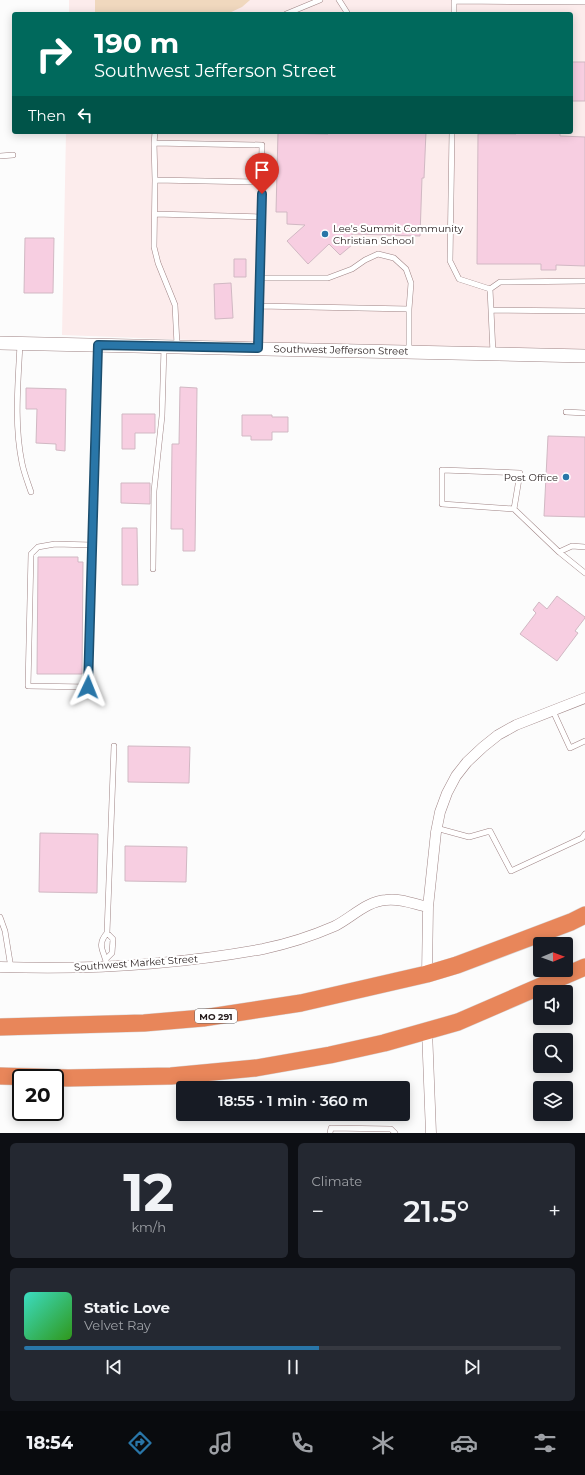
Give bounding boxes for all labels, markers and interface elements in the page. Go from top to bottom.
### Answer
text: 190 m [94,26,179,60]
icon: right [28,28,80,80]
text: Southwest Jefferson Street [94,60,336,82]
icon: left [74,104,96,126]
text: Then [28,106,66,125]
pin [245,153,279,194]
icon: arrive [251,159,273,181]
place label: Lee's Summit Community Christian School [333,222,464,247]
marker: Lee's Summit Community Christian School [320,229,330,239]
street label: Southwest Jefferson Street [274,342,408,358]
place label: Post Office [504,471,558,484]
marker: Post Office [561,472,571,482]
position arrow [67,666,109,708]
north arrow [533,937,573,977]
map controls [533,937,573,1121]
street label: Southwest Market Street [74,952,198,974]
button: sound [533,985,573,1025]
road number: MO 291 [195,1009,237,1023]
button: search [533,1033,573,1073]
speed limit sign: 20 [12,1069,64,1121]
button: layers [533,1081,573,1121]
text: 18:55 · 1 min · 360 m [218,1091,368,1110]
text: 12 [123,1161,174,1224]
text: Climate [312,1173,362,1189]
text: 21.5° [403,1193,469,1230]
text: − [312,1198,324,1225]
text: + [548,1198,561,1225]
text: km/h [131,1219,166,1235]
text: Static Love [84,1298,170,1317]
text: Velvet Ray [84,1317,151,1333]
icon: previous [103,1356,125,1378]
icon: pause [282,1356,304,1378]
icon: next [461,1356,483,1378]
icon: directions [126,1429,154,1457]
icon: music [207,1429,235,1457]
icon: phone [288,1429,316,1457]
icon: climate [369,1429,397,1457]
icon: car [450,1429,478,1457]
icon: filters [531,1429,559,1457]
text: 18:54 [26,1432,73,1454]

